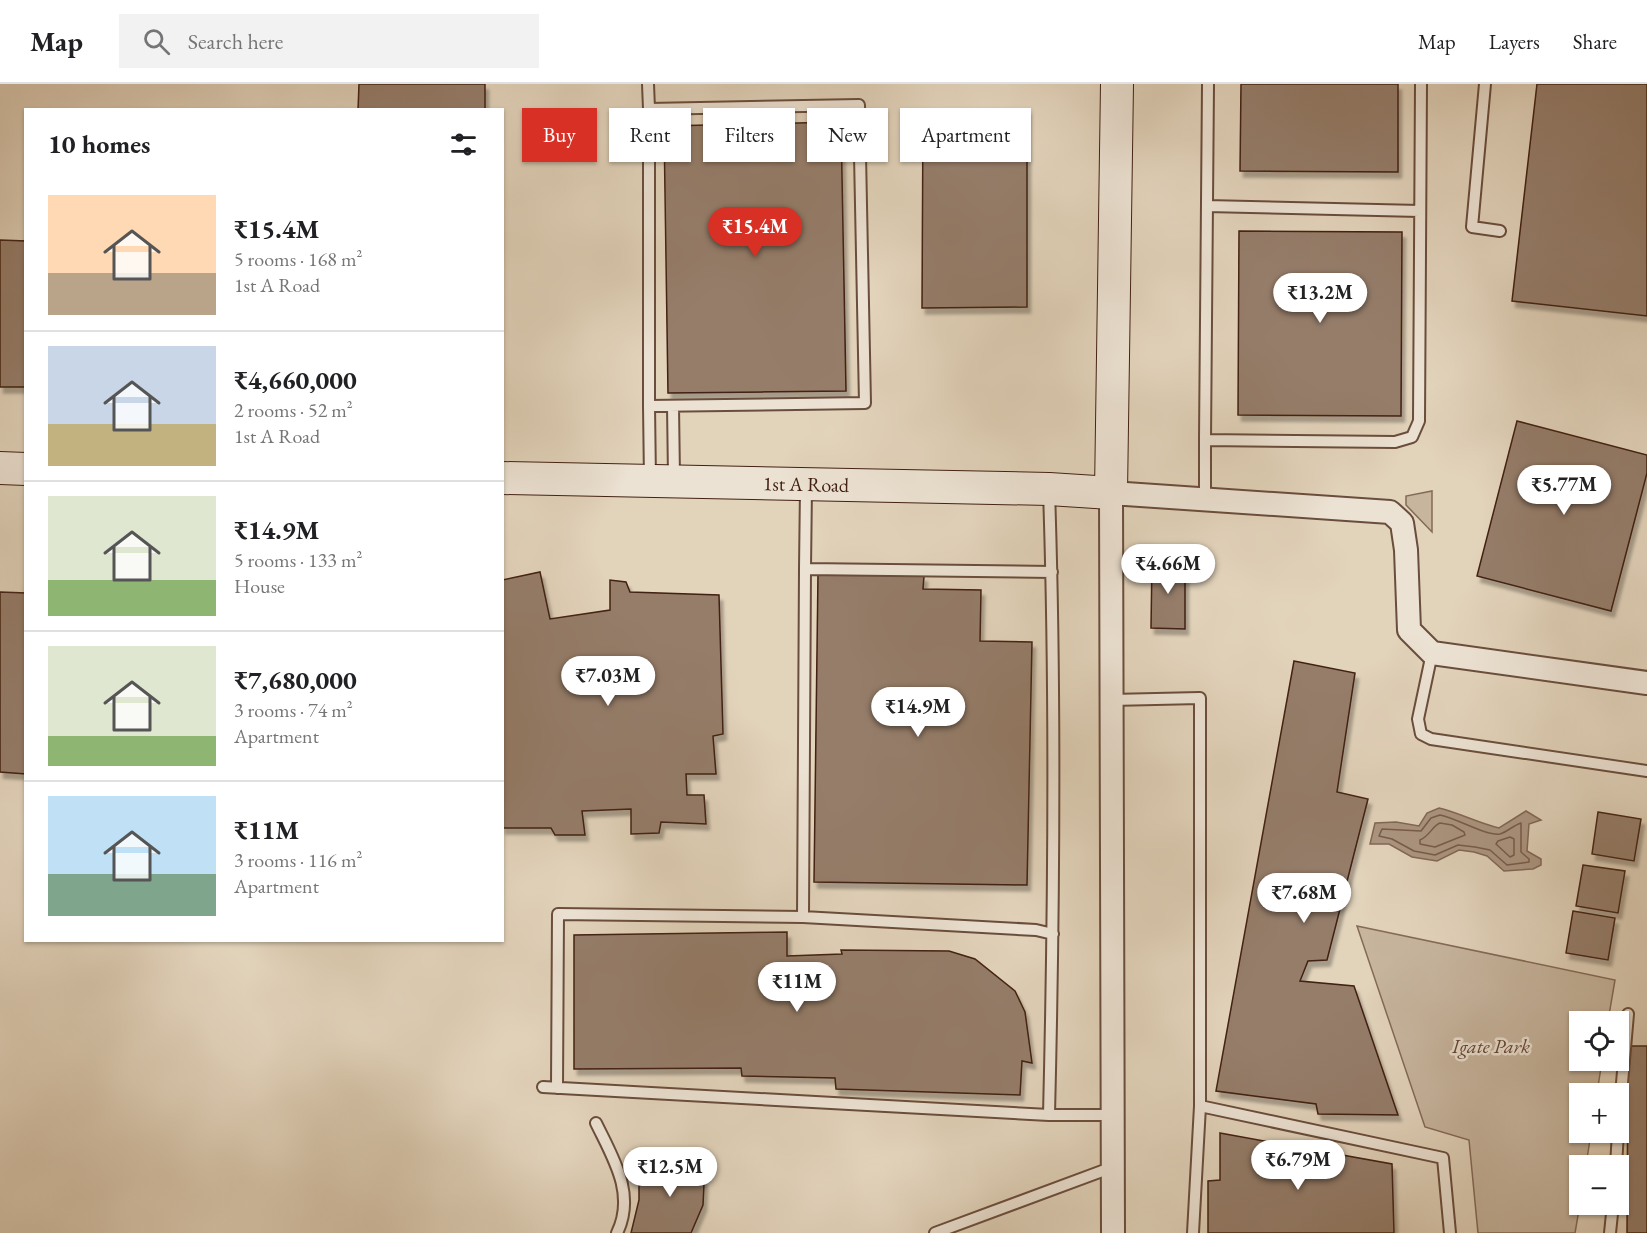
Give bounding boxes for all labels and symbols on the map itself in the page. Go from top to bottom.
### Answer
pin: ₹15.4M [706,207,804,258]
pin: ₹13.2M [1271,273,1369,324]
pin: ₹5.77M [1515,465,1613,516]
street label: 1st A Road [763,470,850,498]
pin: ₹4.66M [1119,544,1217,595]
pin: ₹7.03M [559,656,657,707]
pin: ₹14.9M [869,687,967,738]
pin: ₹7.68M [1255,873,1353,924]
pin: ₹11M [761,962,833,1013]
park label: Igate Park [1451,1033,1530,1059]
pin: ₹6.79M [1249,1140,1347,1191]
pin: ₹12.5M [621,1147,719,1198]

